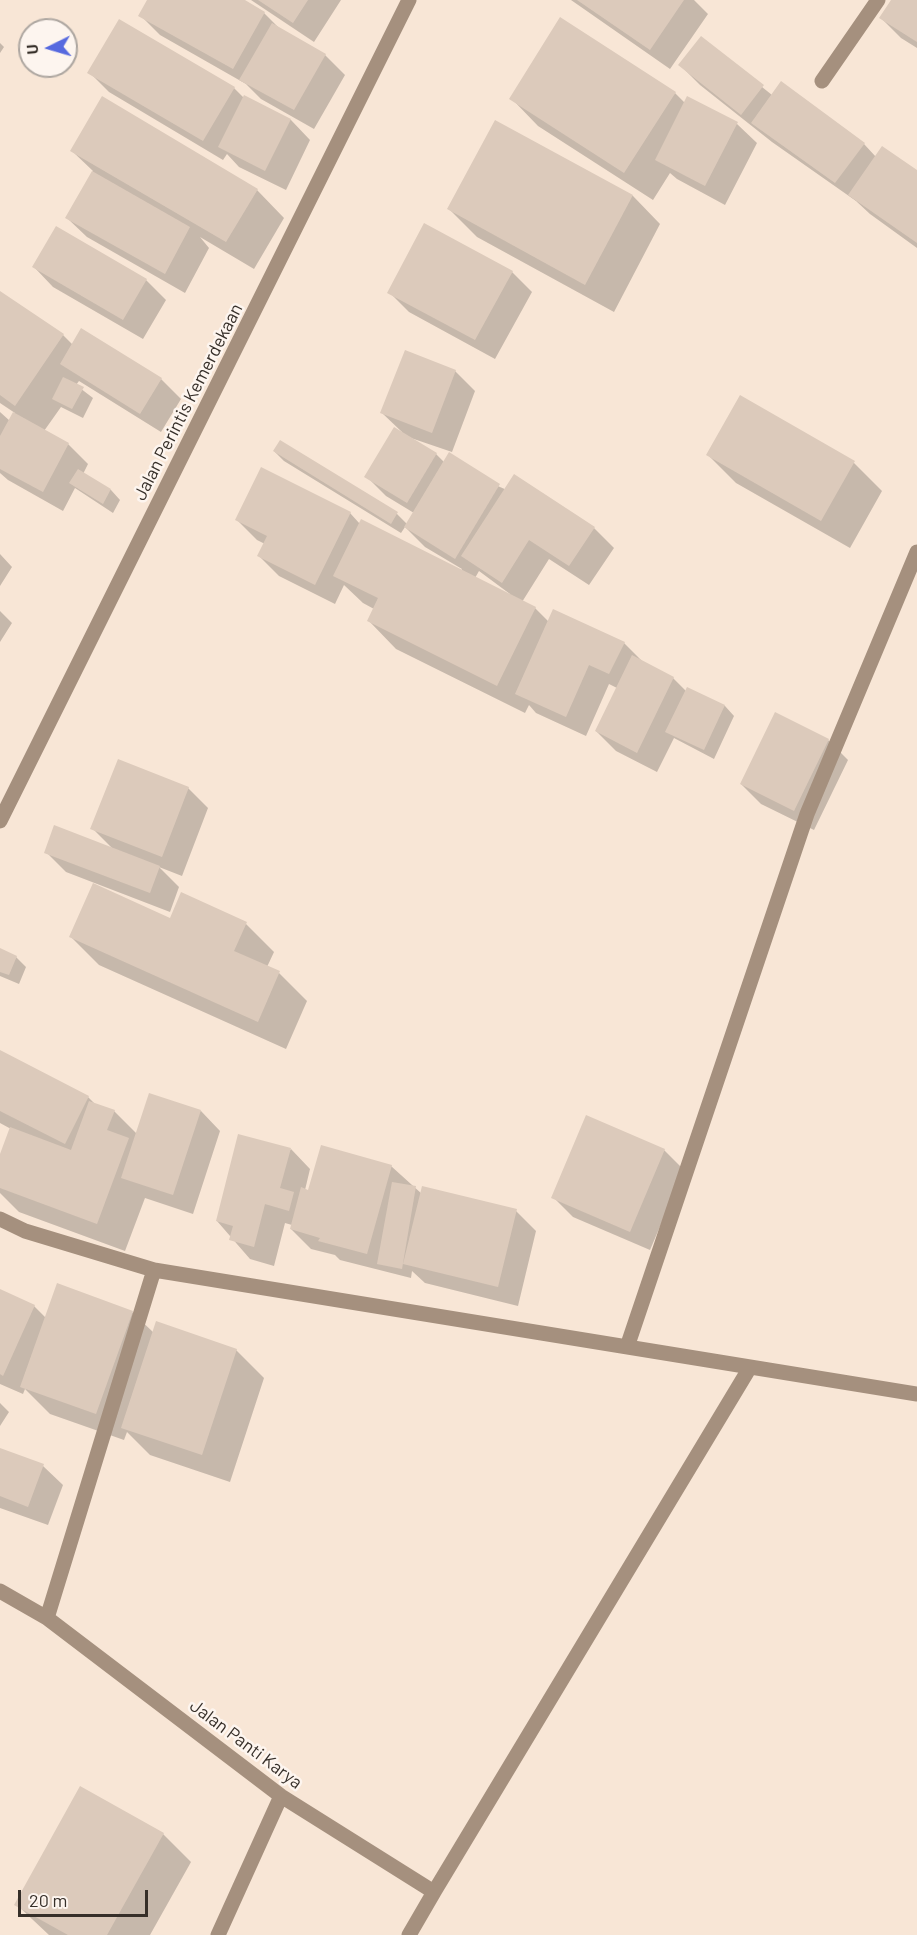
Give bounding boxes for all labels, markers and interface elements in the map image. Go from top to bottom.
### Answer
north arrow [18,18,78,78]
text: U [22,44,41,55]
street label: Jalan Perintis Kemerdekaan [129,300,247,504]
street label: Jalan Panti Karya [186,1695,306,1793]
scale bar [21,1878,152,1916]
text: 20 m [29,1889,67,1911]

